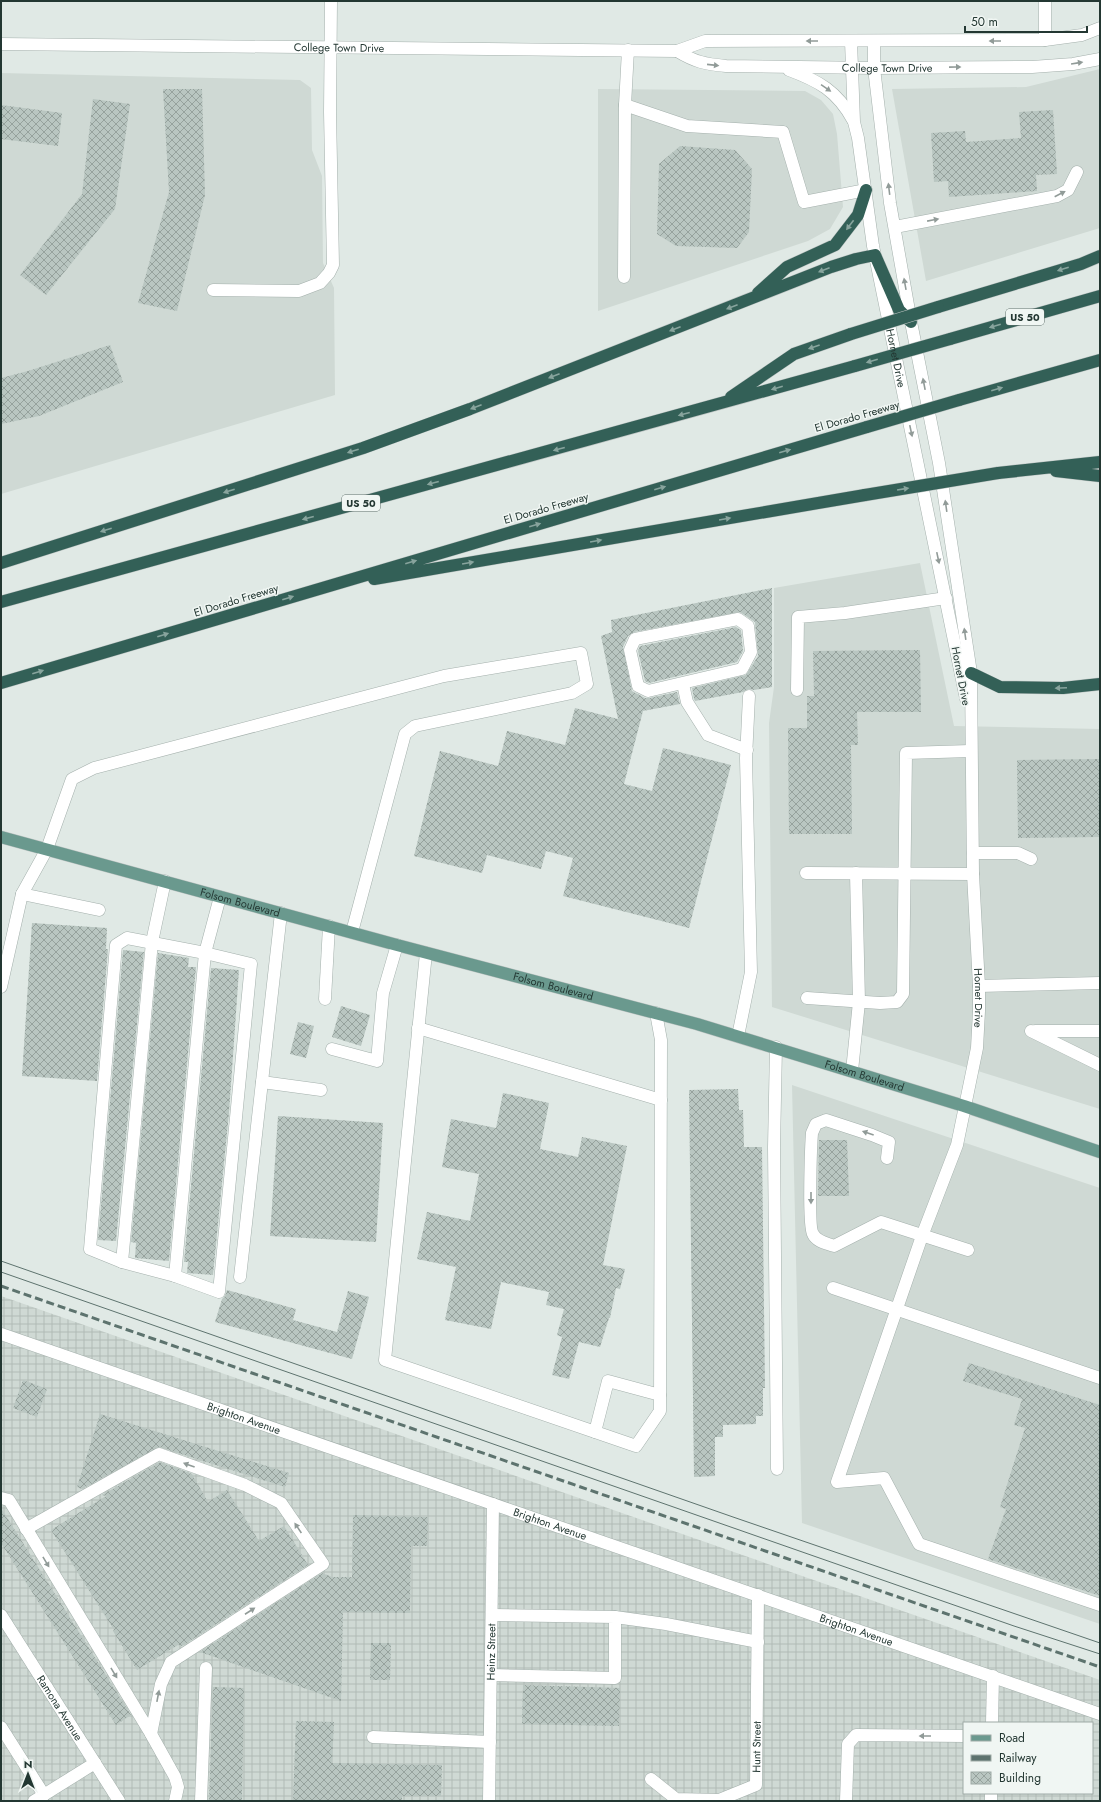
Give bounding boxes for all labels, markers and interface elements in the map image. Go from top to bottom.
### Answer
scale bar [965,8,1087,34]
text: 50 m [971,13,998,31]
one-way arrow [805,38,818,44]
one-way arrow [988,38,1001,44]
street label: College Town Drive [294,39,385,56]
street label: College Town Drive [842,60,933,76]
one-way arrow [1071,60,1083,66]
one-way arrow [707,62,719,68]
one-way arrow [949,63,961,70]
one-way arrow [821,84,832,92]
one-way arrow [886,183,892,195]
one-way arrow [1054,191,1066,197]
one-way arrow [927,217,939,223]
one-way arrow [846,220,854,231]
one-way arrow [1057,266,1069,272]
one-way arrow [817,268,829,274]
one-way arrow [901,277,907,290]
one-way arrow [725,304,737,310]
road number: US 50 [1006,309,1044,325]
one-way arrow [989,323,1001,329]
one-way arrow [668,326,680,332]
street label: Hornet Drive [882,327,910,389]
one-way arrow [808,344,820,350]
one-way arrow [866,358,878,364]
one-way arrow [547,374,559,380]
one-way arrow [920,378,926,390]
one-way arrow [771,385,783,391]
one-way arrow [991,386,1003,392]
street label: El Dorado Freeway [813,396,901,436]
one-way arrow [470,404,481,410]
one-way arrow [678,411,690,417]
one-way arrow [908,425,914,437]
one-way arrow [553,446,565,452]
one-way arrow [779,448,791,454]
one-way arrow [347,449,359,455]
one-way arrow [427,480,439,486]
one-way arrow [654,485,666,491]
one-way arrow [897,485,909,491]
one-way arrow [223,488,235,494]
street label: El Dorado Freeway [502,488,590,528]
road number: US 50 [342,495,380,511]
one-way arrow [943,500,949,512]
one-way arrow [302,515,314,521]
one-way arrow [718,516,731,522]
one-way arrow [530,522,542,528]
one-way arrow [99,527,111,533]
one-way arrow [590,538,603,544]
one-way arrow [935,552,941,564]
one-way arrow [405,559,417,565]
one-way arrow [462,560,474,566]
street label: El Dorado Freeway [192,579,280,620]
one-way arrow [282,595,294,601]
one-way arrow [962,628,968,641]
one-way arrow [157,632,169,638]
street label: Hornet Drive [947,645,975,707]
one-way arrow [33,669,45,675]
one-way arrow [1054,685,1067,691]
street label: Folsom Boulevard [198,884,282,921]
street label: Folsom Boulevard [511,968,595,1004]
street label: Hornet Drive [970,968,987,1028]
street label: Folsom Boulevard [823,1056,906,1095]
one-way arrow [862,1130,874,1136]
one-way arrow [808,1192,814,1205]
street label: Brighton Avenue [205,1398,283,1438]
one-way arrow [183,1462,195,1468]
street label: Brighton Avenue [511,1504,589,1544]
one-way arrow [294,1523,302,1534]
one-way arrow [43,1556,50,1568]
one-way arrow [245,1607,255,1615]
street label: Brighton Avenue [817,1610,896,1650]
street label: Heinz Street [483,1623,499,1681]
one-way arrow [110,1667,117,1679]
street label: Ramona Avenue [33,1672,87,1744]
one-way arrow [156,1690,162,1702]
street label: Hunt Street [748,1721,765,1773]
legend [963,1722,1093,1794]
text: Road [999,1729,1025,1747]
one-way arrow [918,1733,931,1739]
text: Railway [999,1749,1037,1767]
north arrow [8,1754,48,1794]
text: N [24,1756,32,1772]
text: Building [999,1769,1041,1787]

